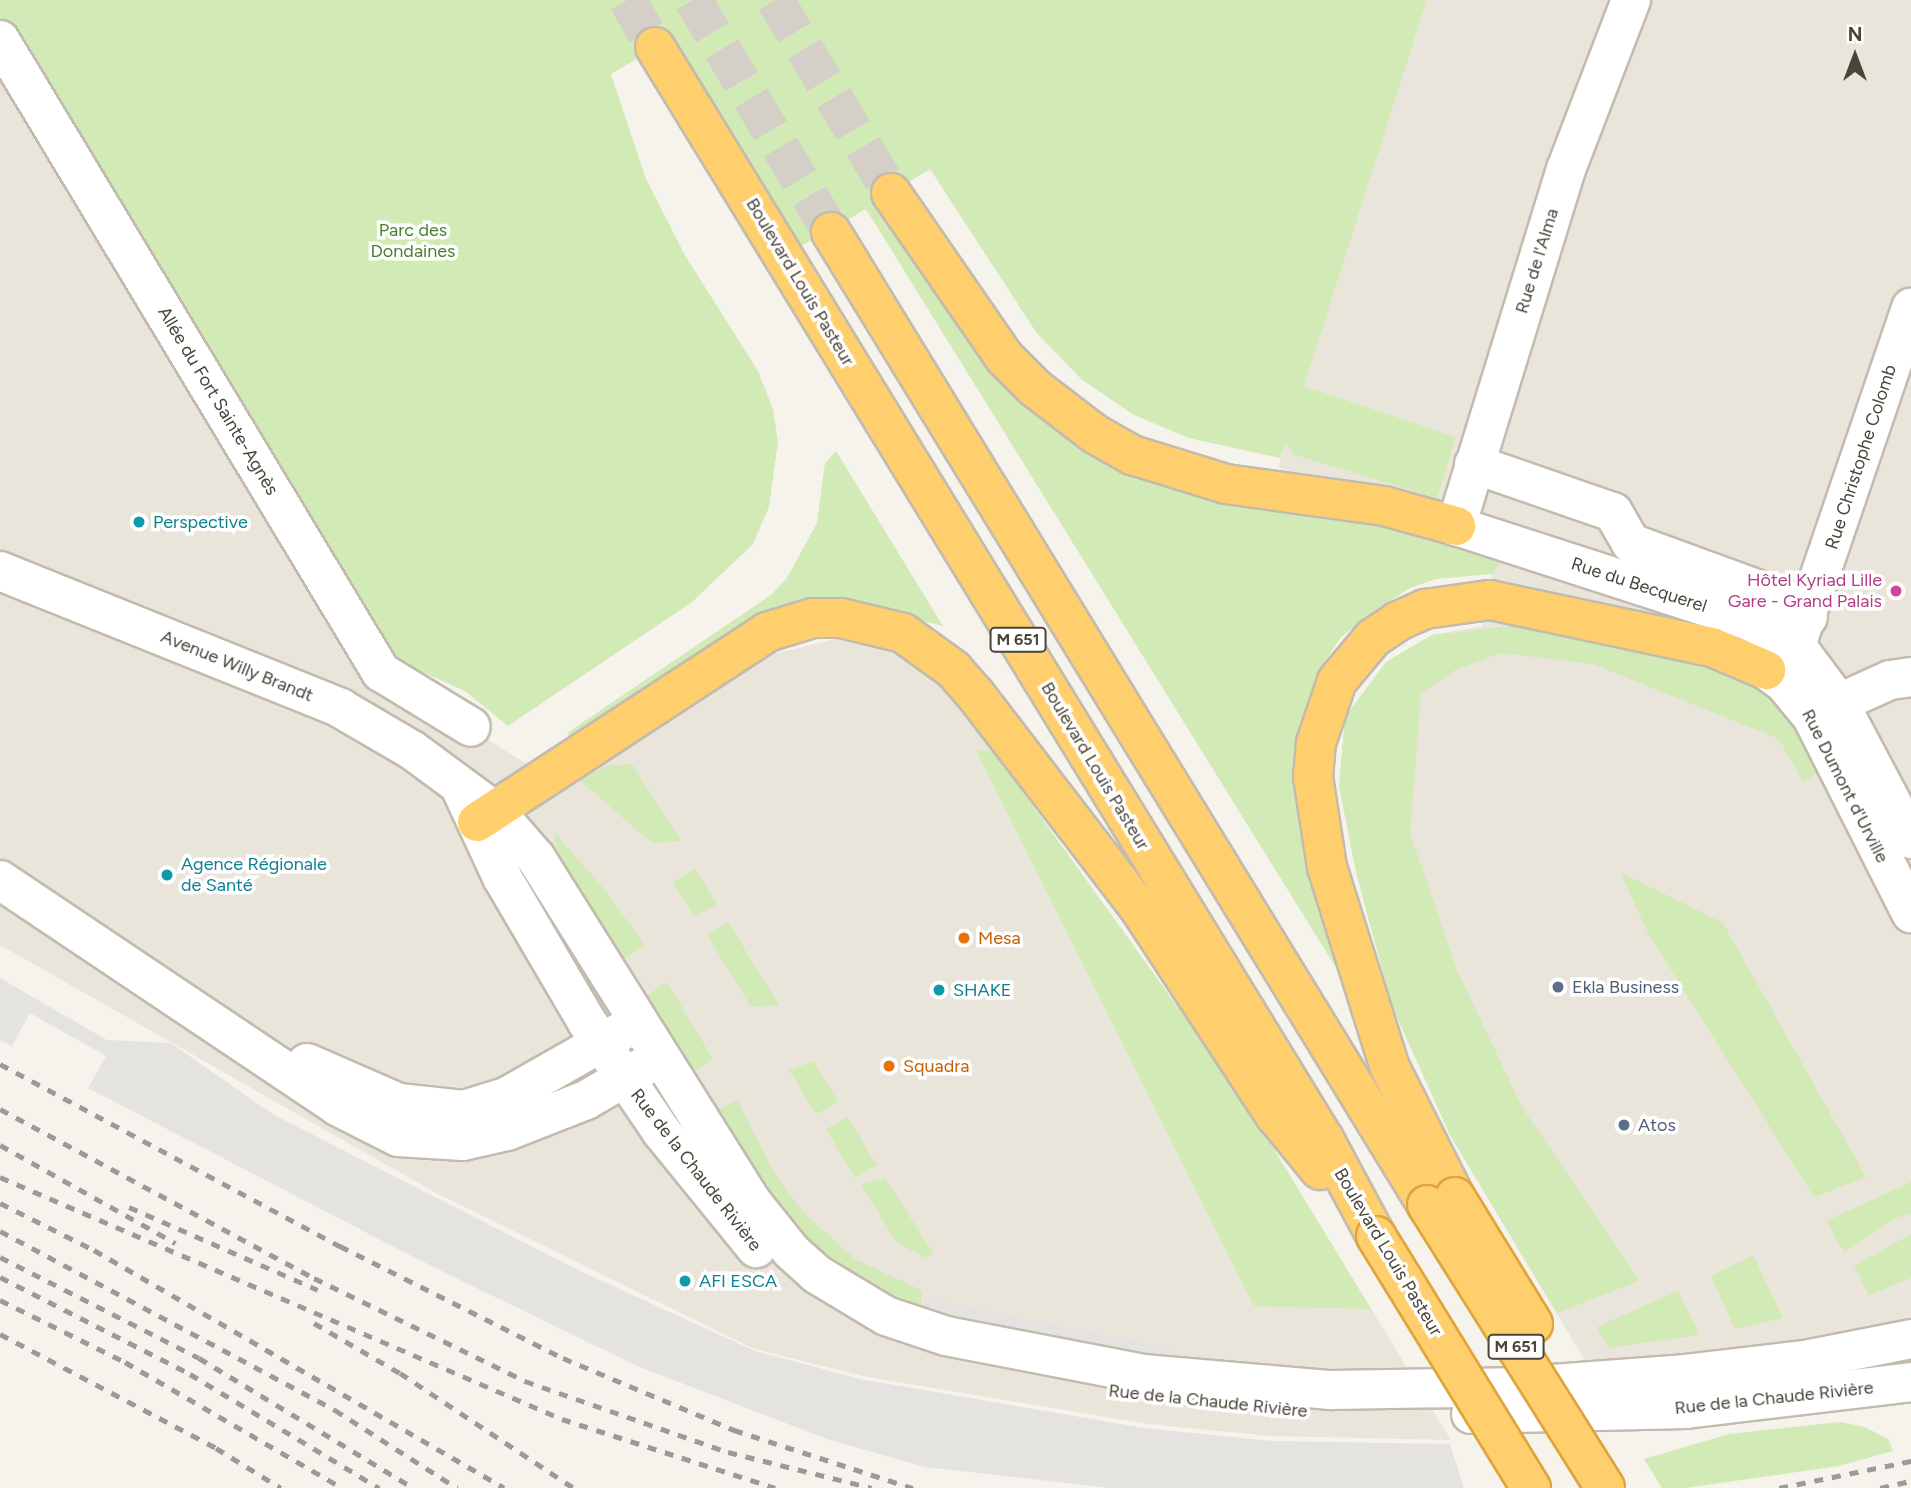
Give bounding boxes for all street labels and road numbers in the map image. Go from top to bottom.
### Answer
street label: Boulevard Louis Pasteur [741,194,859,370]
street label: Rue de l'Alma [1511,206,1563,316]
street label: Allée du Fort Sainte-Agnès [153,303,283,499]
street label: Rue Christophe Colomb [1821,362,1901,552]
street label: Rue du Becquerel [1568,553,1710,617]
street label: Avenue Willy Brandt [158,626,316,706]
road number: M 651 [988,628,1048,652]
street label: Boulevard Louis Pasteur [1036,678,1154,854]
street label: Rue Dumont d'Urville [1797,706,1893,866]
street label: Rue de la Chaude Rivière [626,1085,766,1255]
street label: Boulevard Louis Pasteur [1329,1164,1447,1340]
road number: M 651 [1486,1334,1546,1359]
street label: Rue de la Chaude Rivière [1674,1377,1874,1419]
street label: Rue de la Chaude Rivière [1108,1380,1308,1422]

